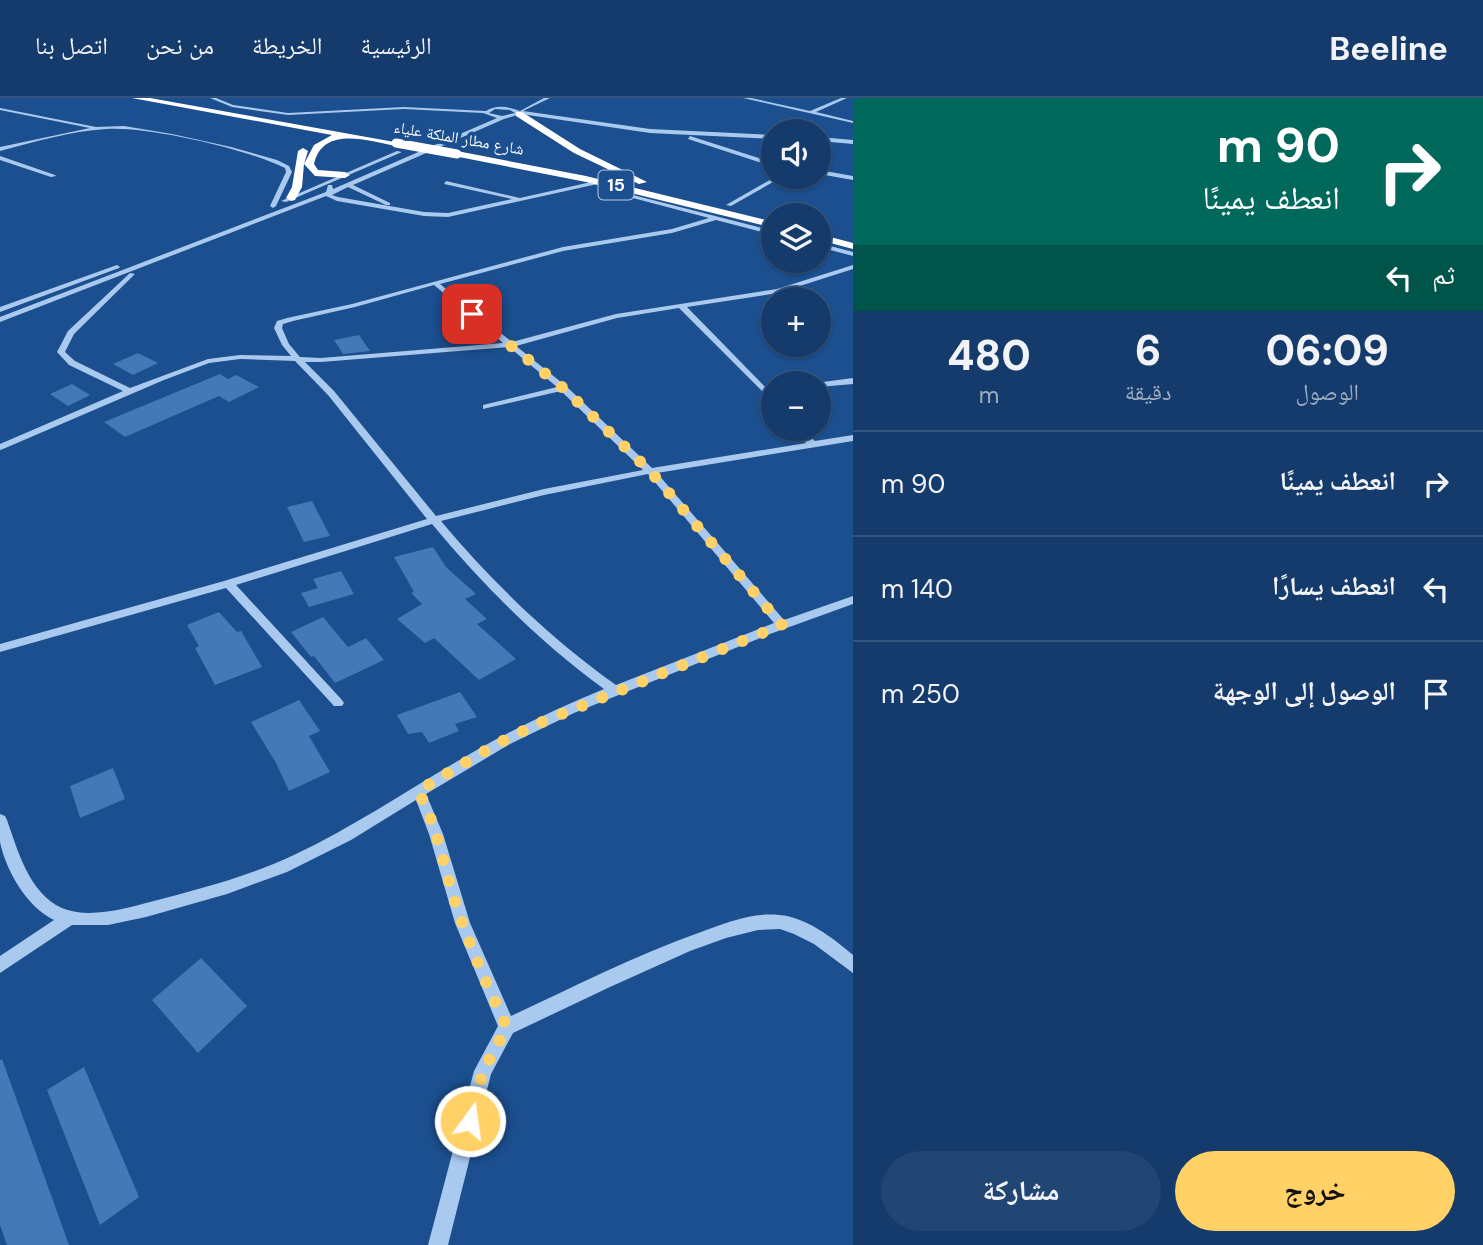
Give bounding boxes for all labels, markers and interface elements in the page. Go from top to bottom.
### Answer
text: Beeline [1329,27,1448,70]
text: اتصل بنا [35,30,108,61]
text: من نحن [146,30,214,61]
text: الخريطة [252,30,323,61]
text: الرئيسية [361,30,432,61]
text: 90 m [1217,113,1340,177]
street label: شارع مطار الملكة علياء [392,116,526,160]
map controls [761,119,831,441]
button: sound [761,119,831,189]
icon: right [1364,126,1455,217]
road number: 15 [598,170,634,200]
text: انعطف يمينًا [1202,177,1340,219]
button: layers [761,203,831,273]
text: ثم [1432,258,1455,292]
icon: left [1380,259,1418,297]
pin [442,284,502,344]
button: + [761,287,831,357]
icon: arrive [453,295,491,333]
text: 6 [1135,323,1161,378]
text: 06:09 [1265,323,1389,378]
text: 480 [947,328,1031,383]
button: − [761,371,831,441]
text: دقيقة [1125,377,1172,407]
text: الوصول [1295,377,1359,407]
text: m [979,380,999,410]
text: انعطف يمينًا [1280,464,1396,498]
icon: right [1417,465,1455,503]
text: 90 m [881,467,945,501]
text: انعطف يسارًا [1272,569,1396,603]
icon: left [1417,570,1455,608]
text: 140 m [881,572,953,606]
text: الوصول إلى الوجهة [1213,674,1396,708]
icon: arrive [1417,675,1455,713]
text: 250 m [881,677,960,711]
position arrow [433,1084,507,1158]
button: مشاركة [881,1151,1161,1231]
button: خروج [1175,1151,1455,1231]

